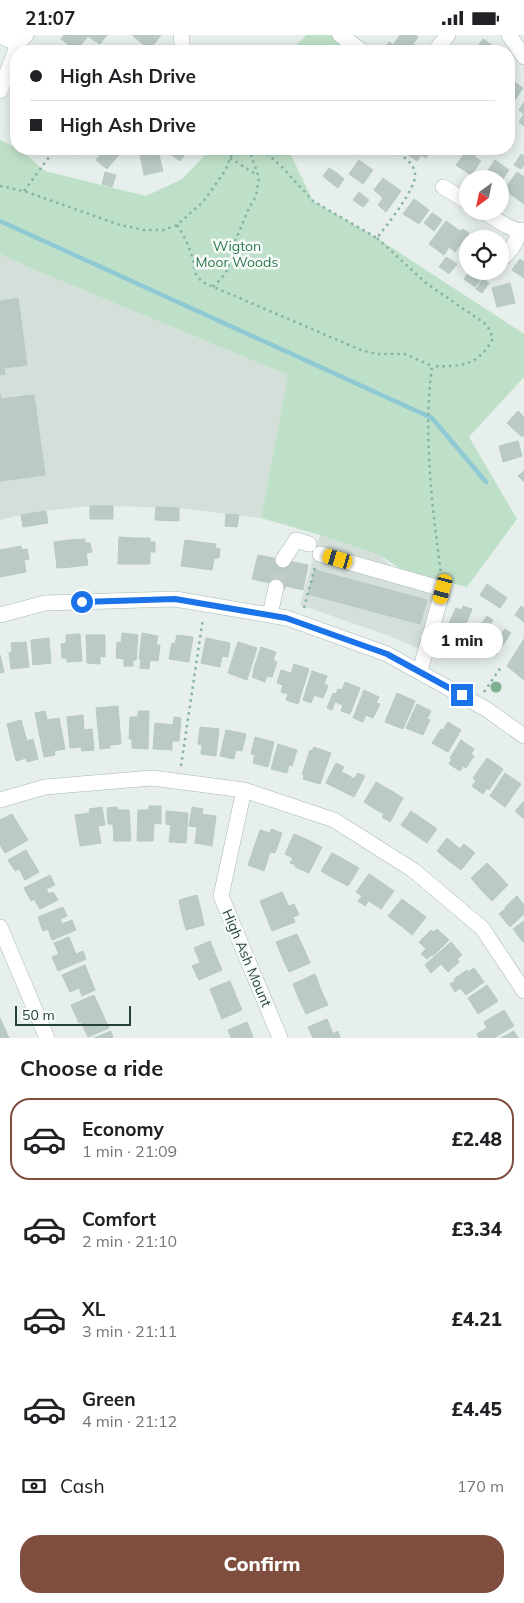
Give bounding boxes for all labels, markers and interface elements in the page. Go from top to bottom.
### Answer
text: 21:07 [25,6,75,30]
text: High Ash Drive [60,64,196,88]
text: High Ash Drive [60,113,196,137]
north arrow [459,170,509,220]
map controls [459,170,509,280]
button: locate [459,230,509,280]
park label: Wigton Moor Woods [196,237,278,271]
car [321,548,354,570]
car [431,573,454,605]
route start [71,591,93,613]
callout: 1 min [421,623,503,657]
text: 1 min [441,630,483,650]
route end [451,684,473,706]
street label: High Ash Mount [218,906,276,1010]
scale bar [15,1003,131,1026]
text: 50 m [22,1006,55,1024]
text: Choose a ride [20,1054,163,1082]
icon: car [22,1117,67,1162]
text: Economy [82,1117,164,1141]
text: £2.48 [451,1127,502,1151]
text: 1 min · 21:09 [82,1141,177,1161]
icon: car [22,1207,67,1252]
text: Comfort [82,1207,156,1231]
text: £3.34 [451,1217,502,1241]
text: 2 min · 21:10 [82,1231,177,1251]
icon: car [22,1297,67,1342]
text: XL [82,1297,105,1321]
text: £4.21 [451,1307,502,1331]
text: 3 min · 21:11 [82,1321,177,1341]
icon: car [22,1387,67,1432]
text: Green [82,1387,136,1411]
text: £4.45 [451,1397,502,1421]
text: 4 min · 21:12 [82,1411,177,1431]
icon: cash [20,1472,48,1500]
text: Cash [60,1474,105,1498]
text: 170 m [457,1476,504,1496]
button: Confirm [20,1535,504,1593]

